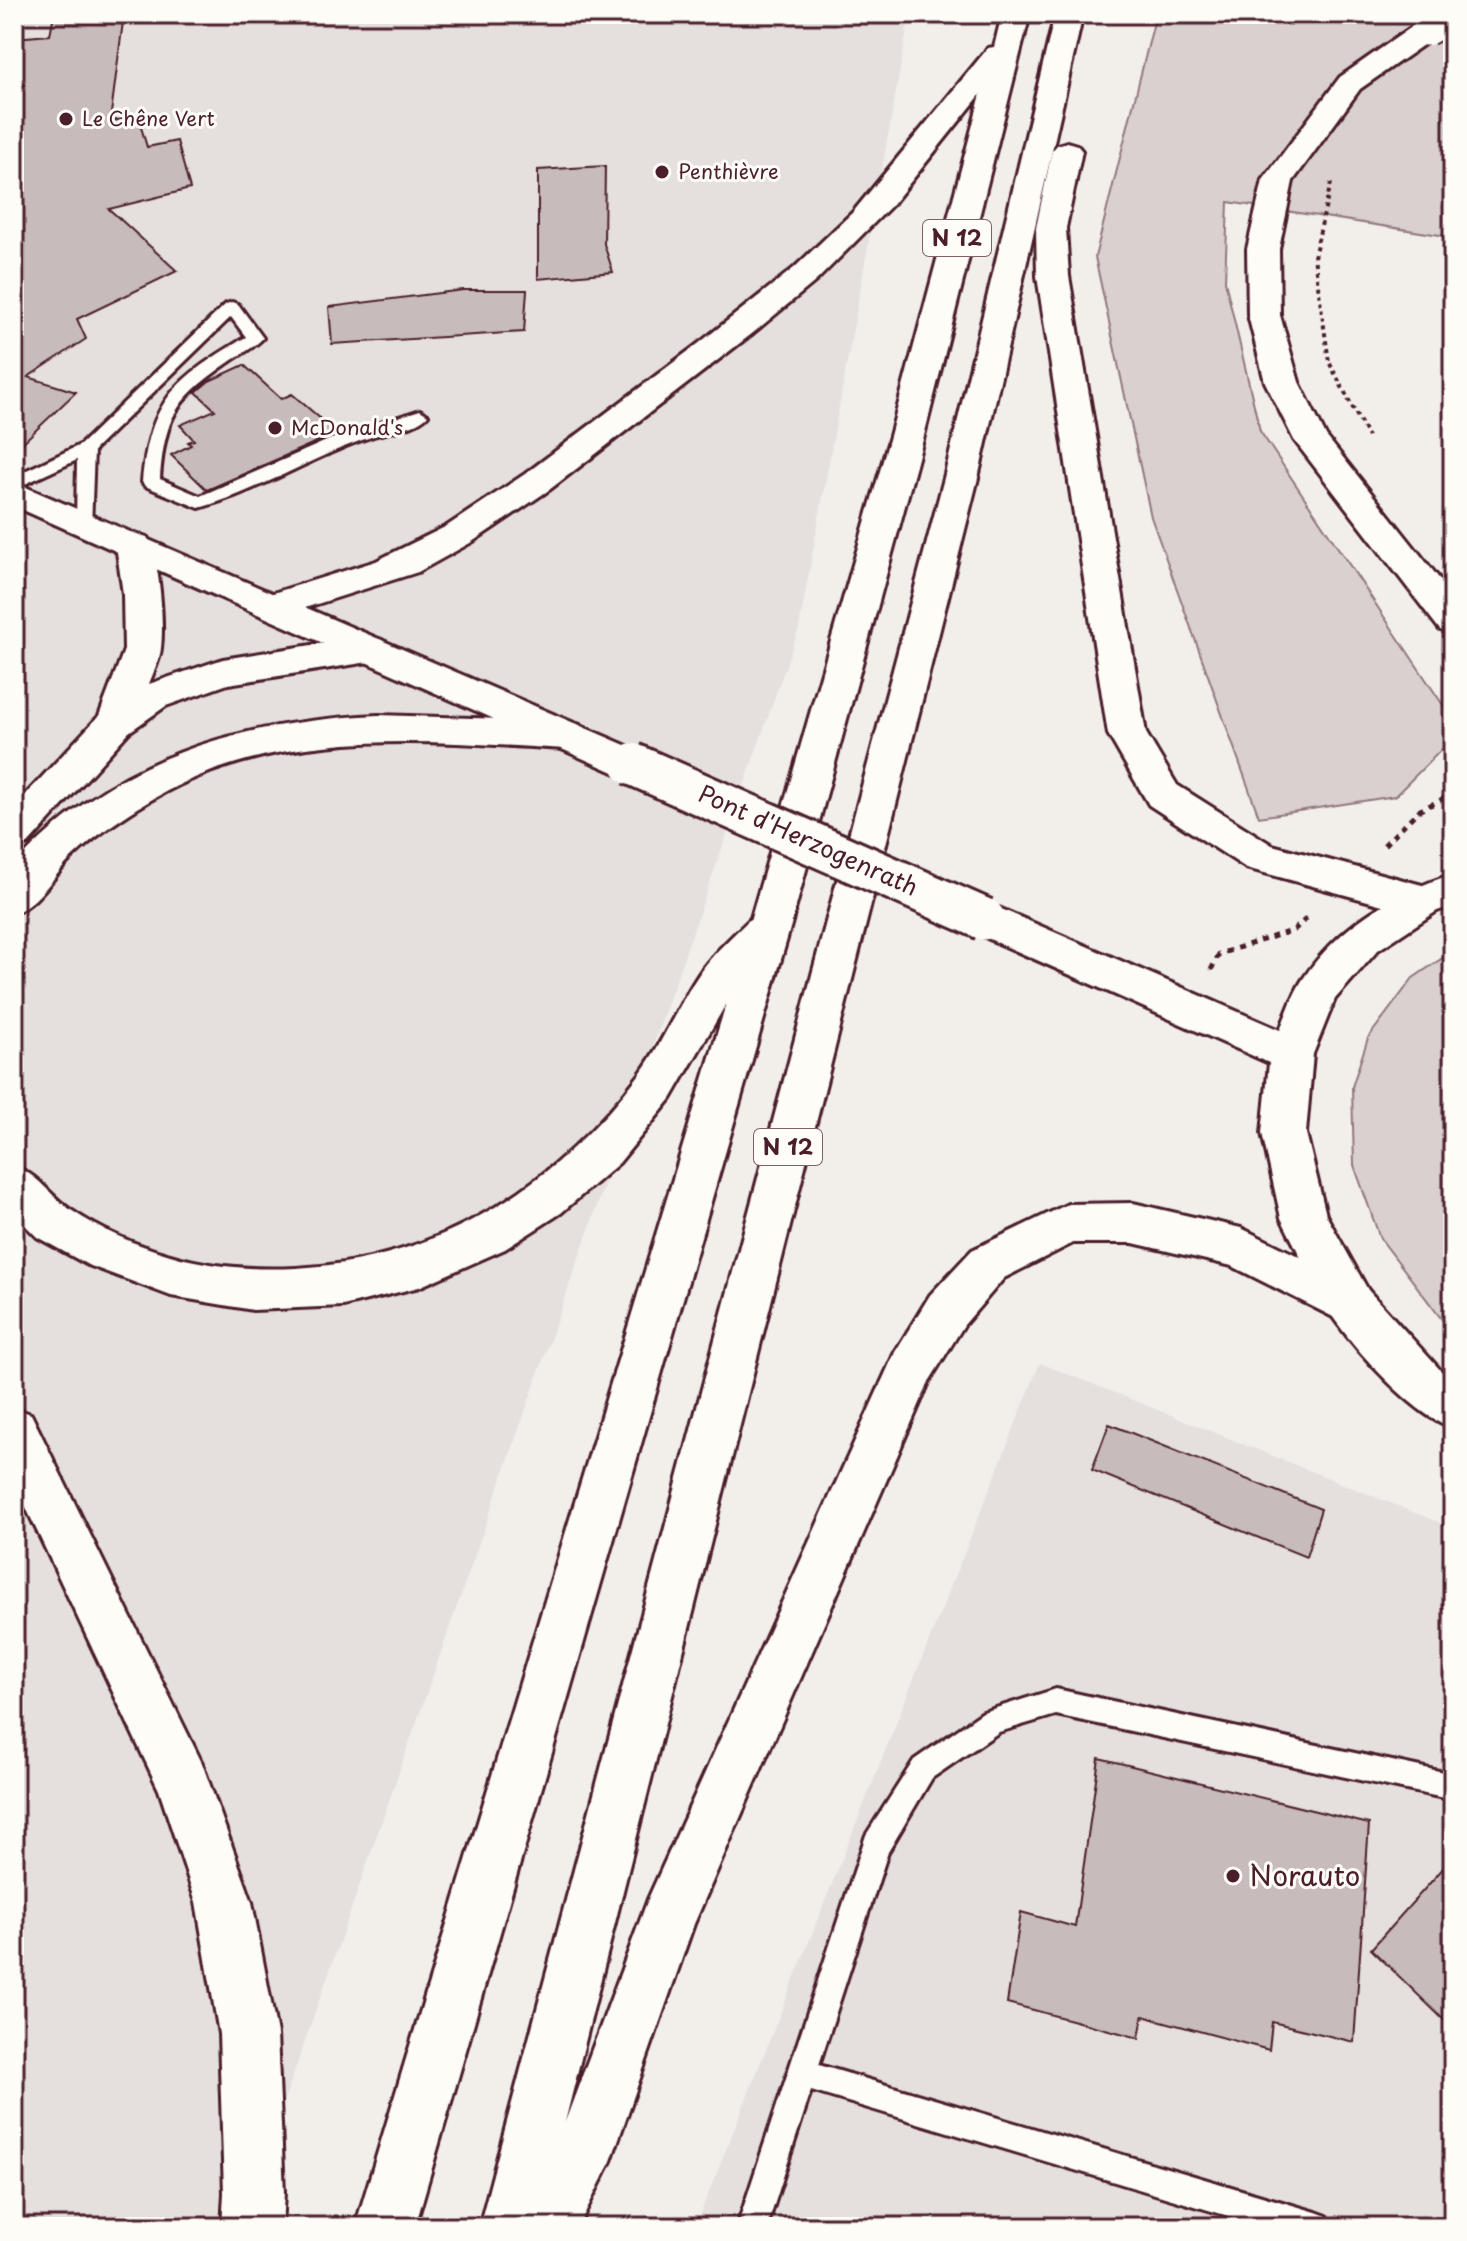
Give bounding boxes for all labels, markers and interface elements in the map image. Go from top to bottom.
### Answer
place label: Le Chêne Vert [82,103,215,133]
marker: Le Chêne Vert [57,110,75,128]
place label: Penthièvre [678,156,779,186]
marker: Penthièvre [653,163,671,181]
road number: N 12 [923,220,991,256]
place label: McDonald's [291,412,403,442]
marker: McDonald's [266,419,284,437]
street label: Pont d'Herzogenrath [693,775,924,904]
road number: N 12 [754,1129,822,1165]
place label: Norauto [1249,1853,1360,1896]
marker: Norauto [1224,1867,1242,1885]

